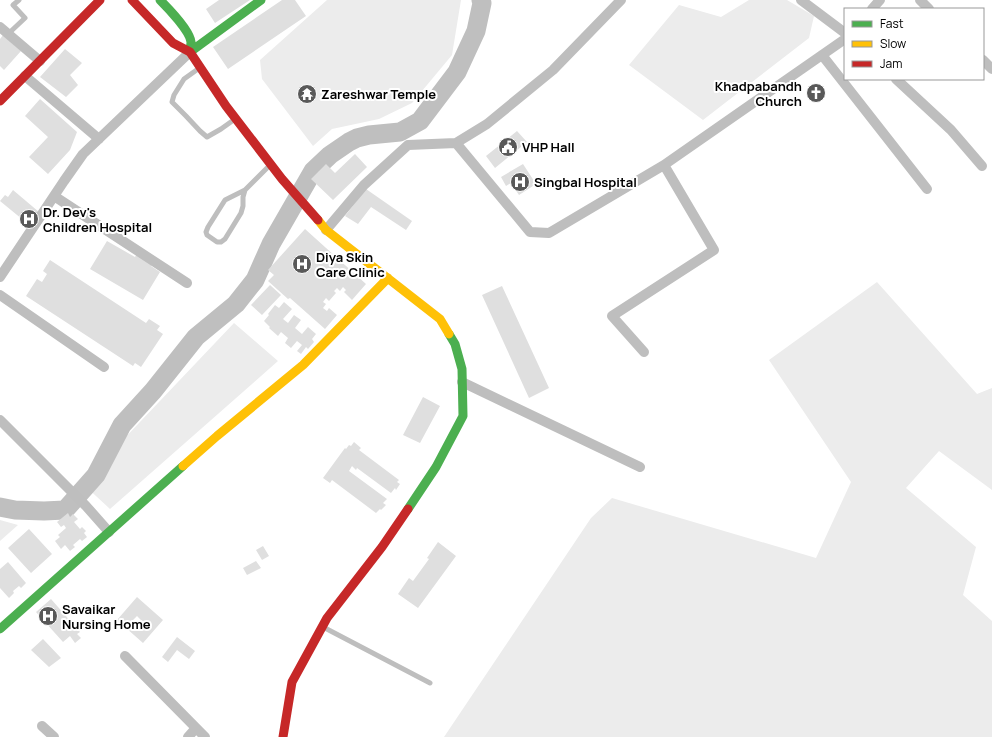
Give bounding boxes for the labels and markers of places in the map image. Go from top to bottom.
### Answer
place label: Khadpabandh Church [715,77,802,110]
church icon: Khadpabandh Church [805,82,827,104]
temple icon: Zareshwar Temple [296,83,318,105]
place label: Zareshwar Temple [321,85,436,103]
public building icon: VHP Hall [497,136,519,158]
place label: VHP Hall [522,138,575,156]
hospital icon: Singbal Hospital [509,171,531,193]
place label: Singbal Hospital [534,173,637,191]
place label: Dr. Dev's Children Hospital [43,203,152,236]
hospital icon: Dr. Dev's Children Hospital [18,208,40,230]
place label: Diya Skin Care Clinic [316,248,385,281]
hospital icon: Diya Skin Care Clinic [291,253,313,275]
place label: Savaikar Nursing Home [62,600,151,633]
hospital icon: Savaikar Nursing Home [37,605,59,627]

